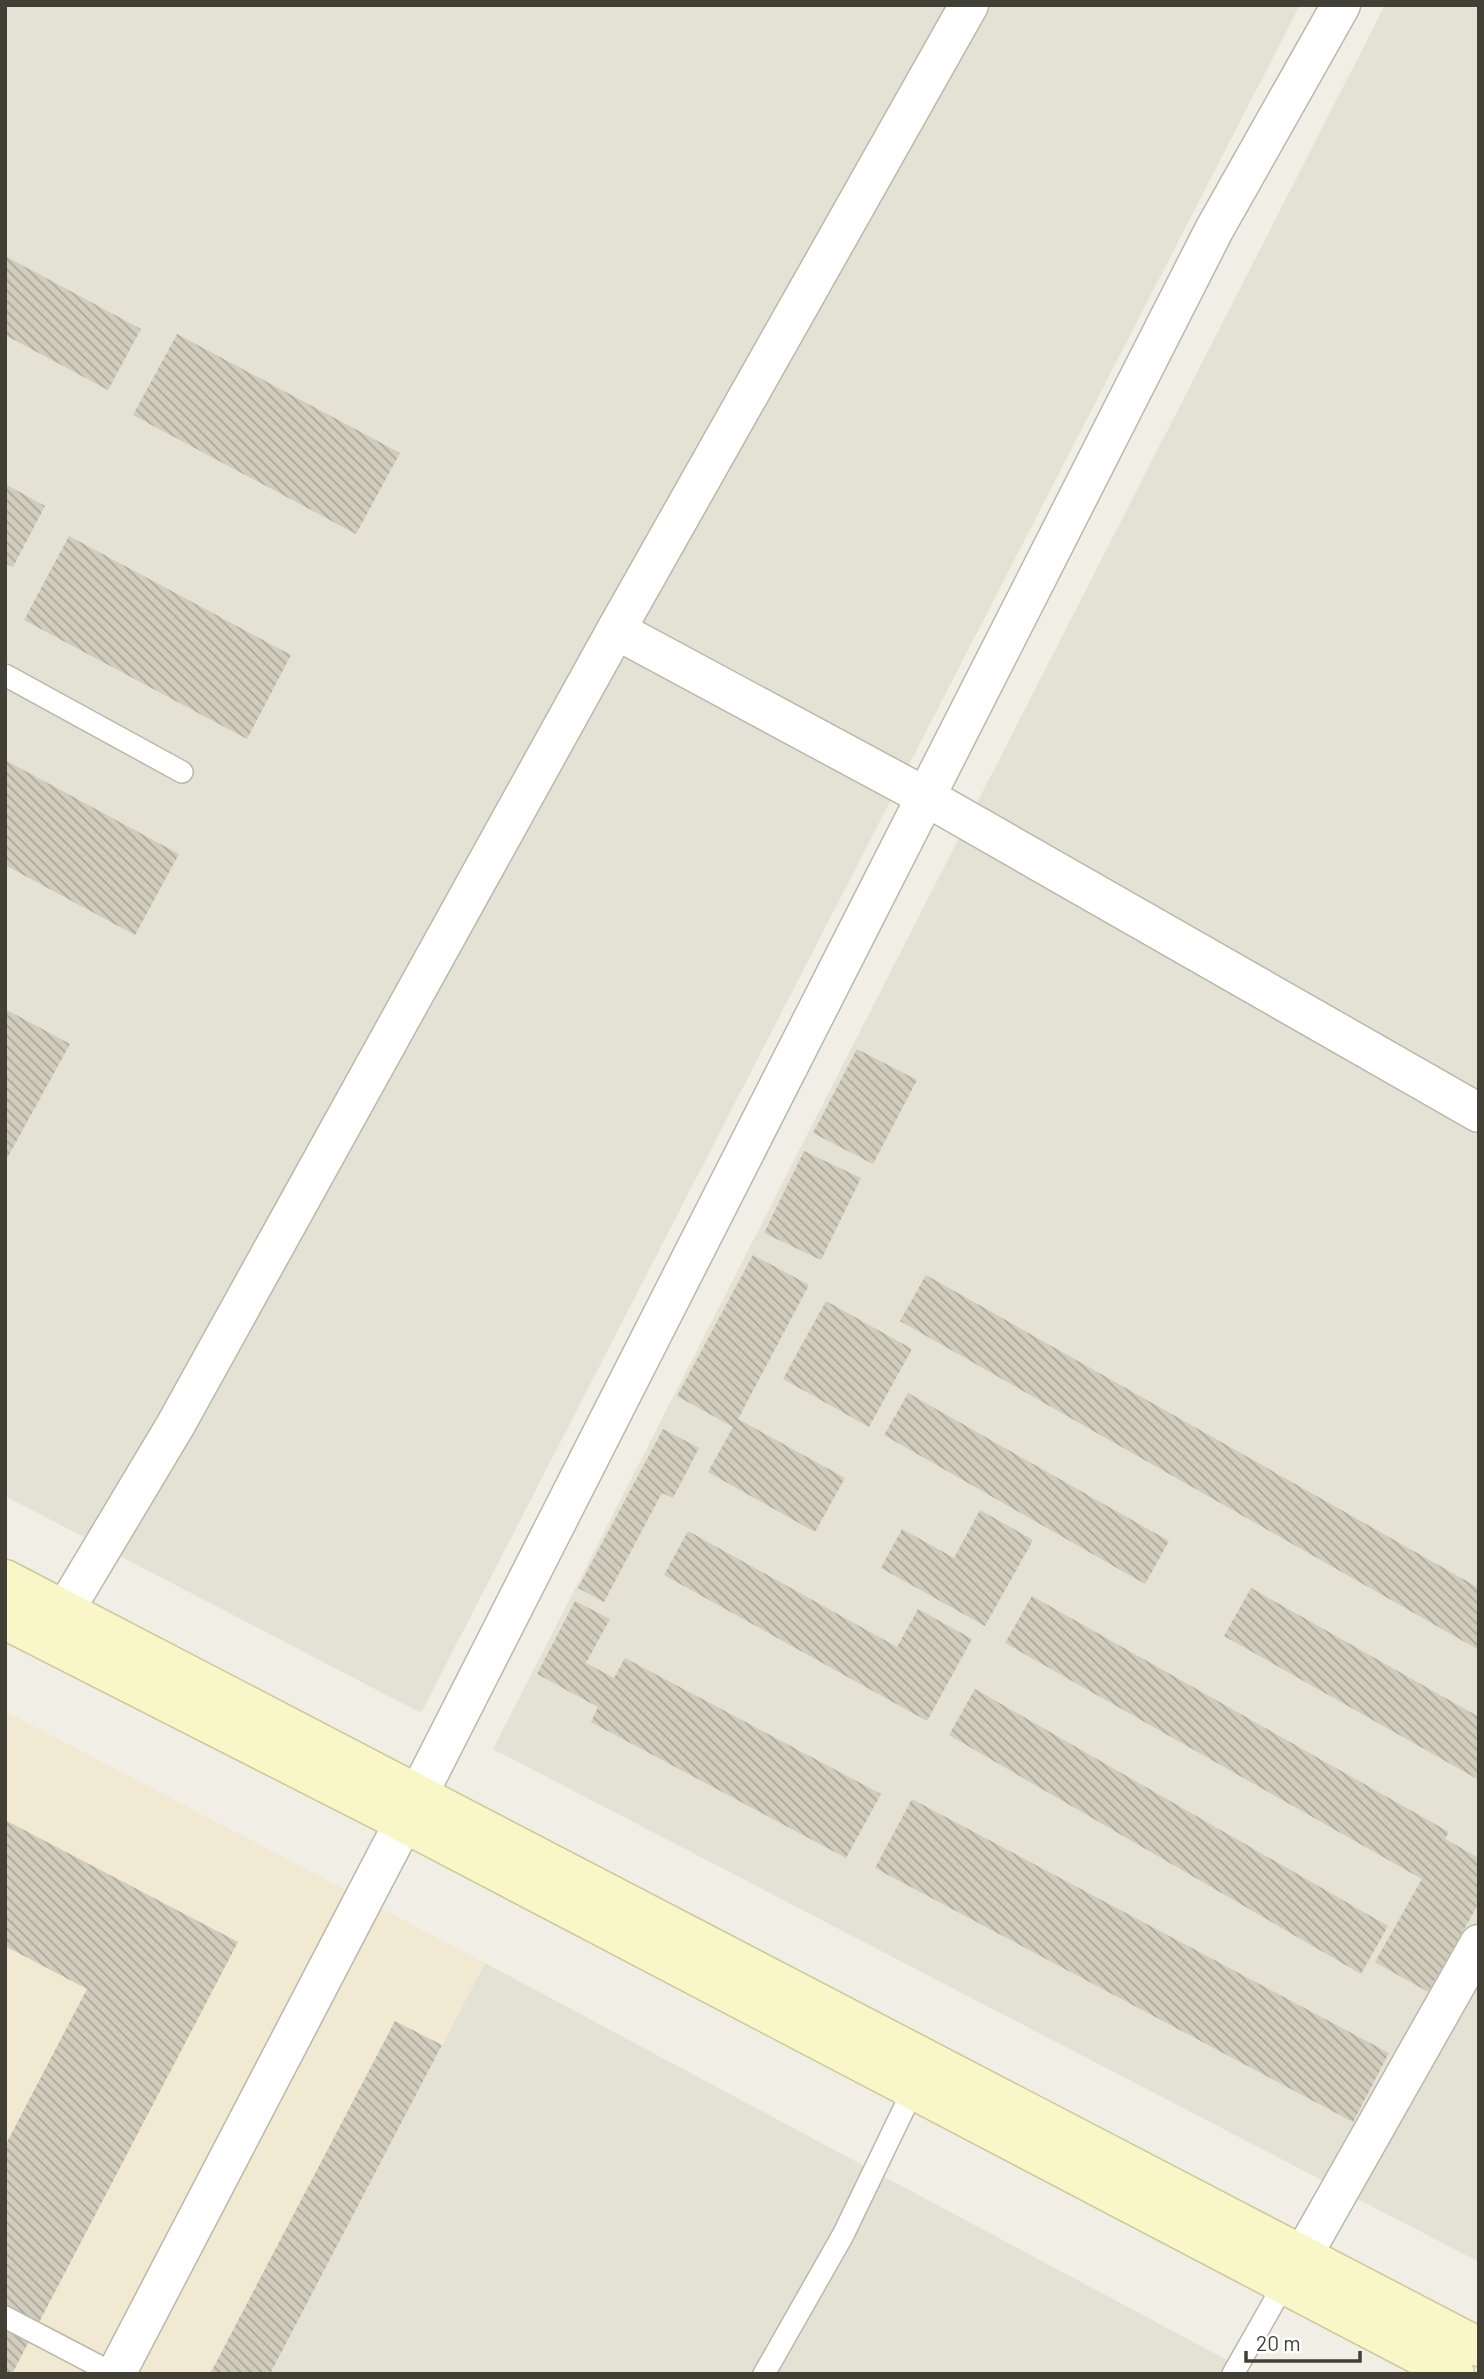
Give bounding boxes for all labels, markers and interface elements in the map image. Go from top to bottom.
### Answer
scale bar [1246,2320,1360,2364]
text: 20 m [1256,2330,1301,2355]

